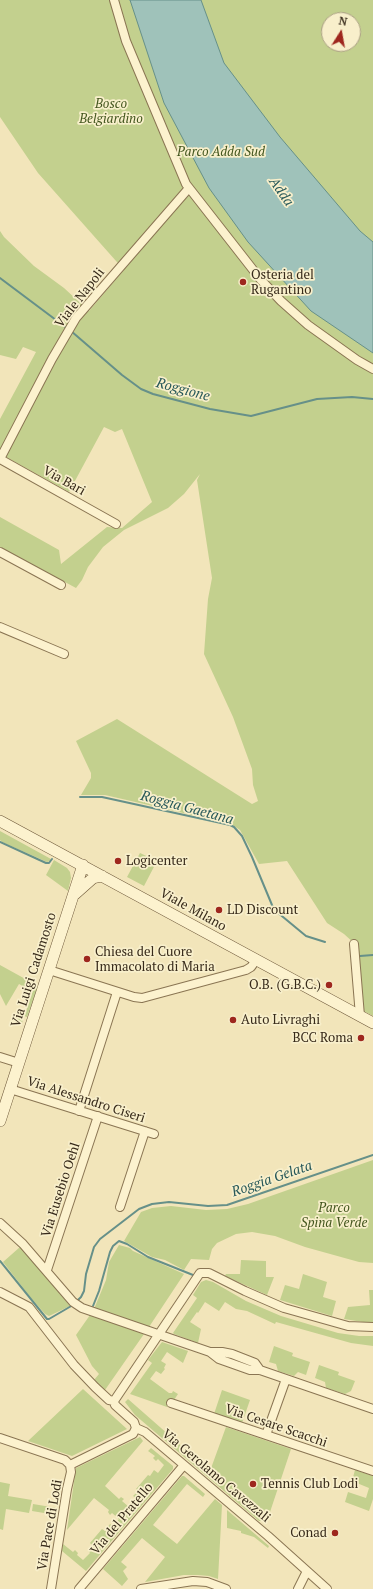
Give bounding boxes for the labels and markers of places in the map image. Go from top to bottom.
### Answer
place label: Osteria del Rugantino [251,267,314,298]
marker: Osteria del Rugantino [238,277,248,287]
place label: Logicenter [126,853,188,869]
marker: Logicenter [113,856,123,866]
place label: LD Discount [227,902,298,918]
marker: LD Discount [214,905,224,915]
place label: Chiesa del Cuore Immacolato di Maria [95,944,215,975]
marker: Chiesa del Cuore Immacolato di Maria [82,954,92,964]
place label: O.B. (G.B.C.) [249,977,321,993]
marker: O.B. (G.B.C.) [324,980,334,990]
place label: Auto Livraghi [241,1012,320,1028]
marker: Auto Livraghi [228,1015,238,1025]
place label: BCC Roma [292,1030,353,1046]
marker: BCC Roma [356,1033,366,1043]
place label: Tennis Club Lodi [261,1476,358,1492]
marker: Tennis Club Lodi [248,1479,258,1489]
place label: Conad [290,1525,327,1541]
marker: Conad [330,1528,340,1538]

